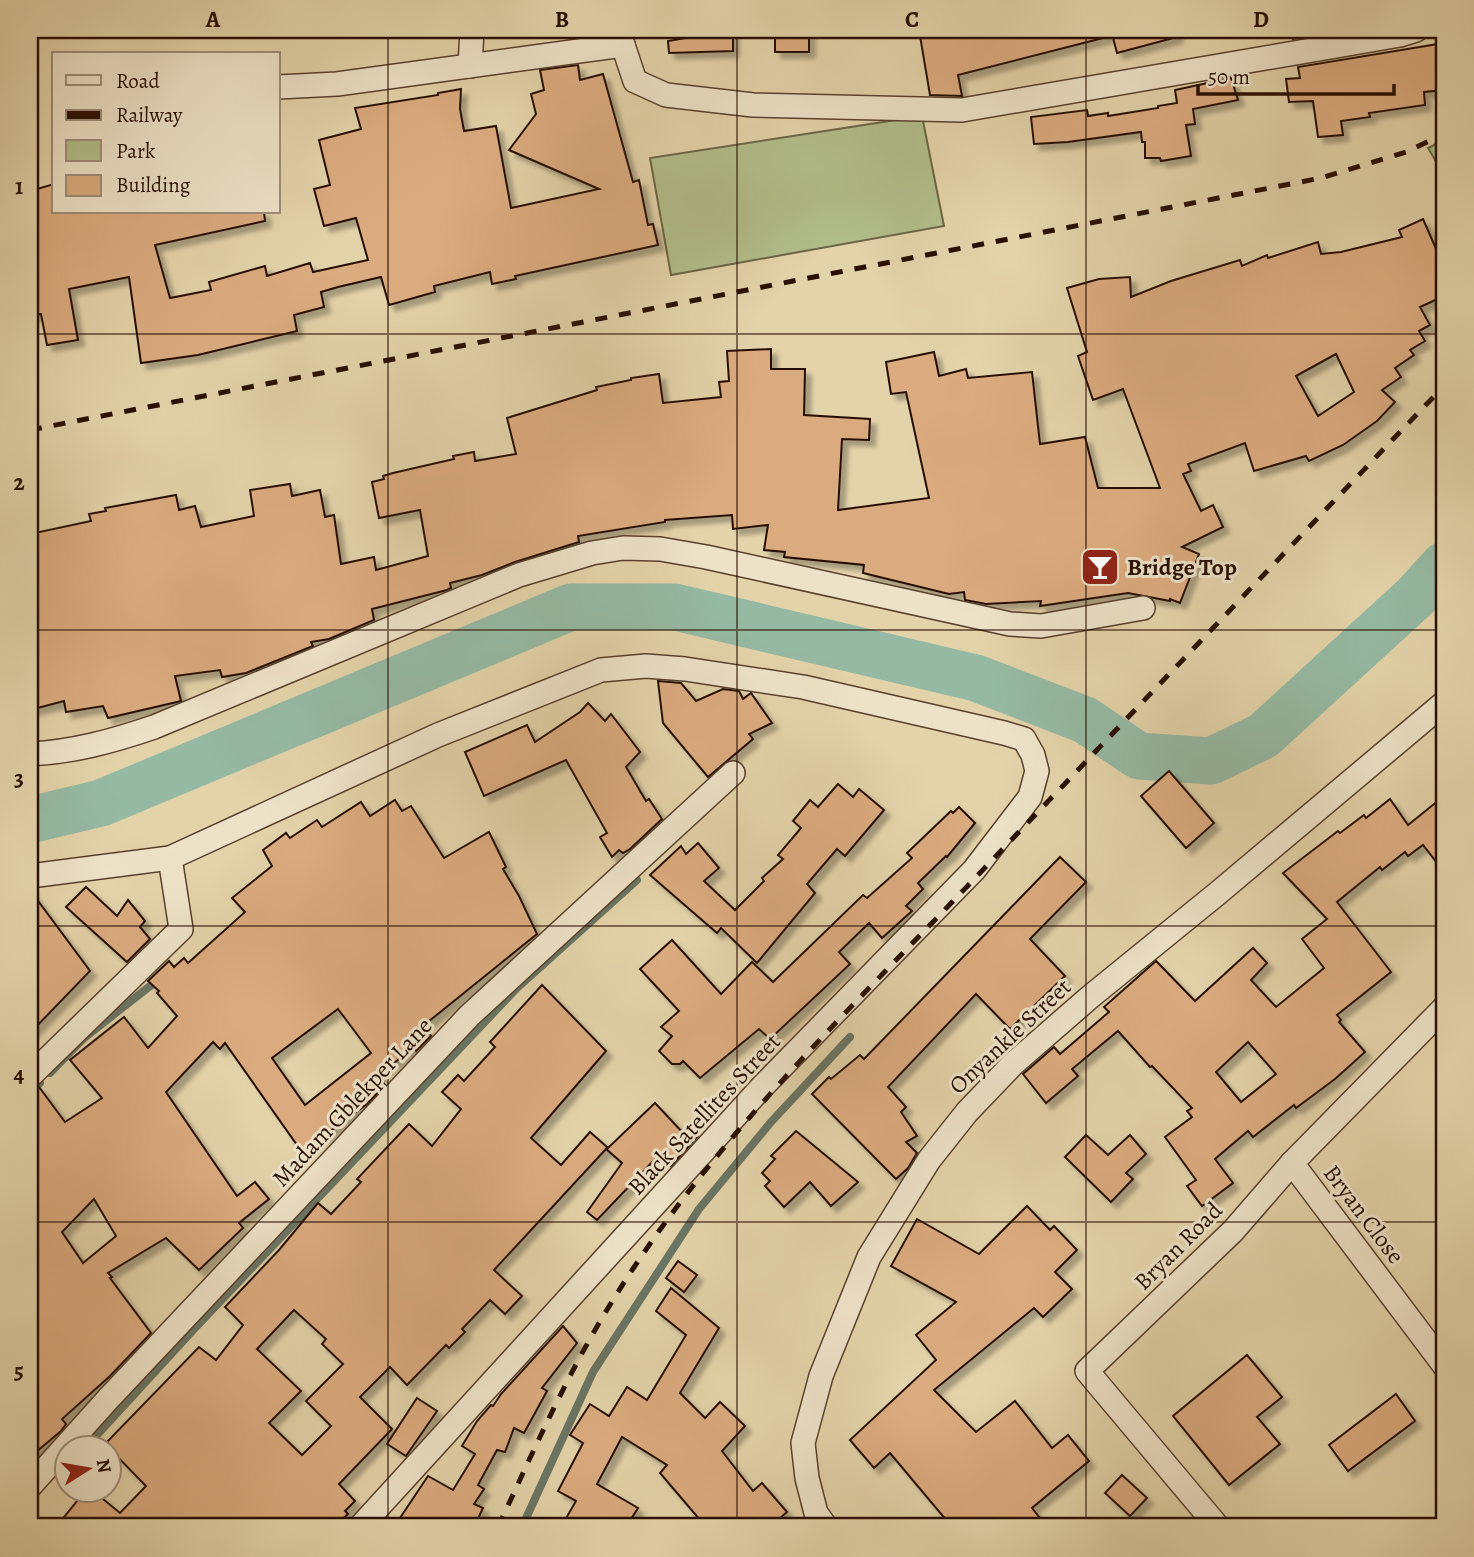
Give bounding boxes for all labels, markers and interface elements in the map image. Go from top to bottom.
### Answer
text: A [205,4,221,35]
text: B [555,4,569,35]
text: C [905,4,919,35]
text: D [1253,4,1269,35]
legend [52,52,280,214]
scale bar [1198,52,1394,96]
text: 50 m [1208,63,1250,91]
text: Road [116,67,160,95]
text: Railway [116,101,183,129]
text: Park [116,137,156,165]
text: 1 [15,171,23,202]
text: Building [116,171,191,199]
text: 2 [13,467,25,498]
bar icon: Bridge Top [1079,546,1121,588]
place label: Bridge Top [1127,551,1237,583]
text: 3 [14,763,24,794]
street label: Onyankle Street [942,971,1078,1101]
street label: Madam Gblekper Lane [265,1010,439,1194]
street label: Black Satellites Street [620,1026,788,1202]
text: 4 [14,1059,25,1090]
street label: Bryan Close [1316,1158,1412,1270]
street label: Bryan Road [1127,1195,1229,1297]
text: 5 [14,1355,24,1386]
north arrow [52,1434,122,1504]
text: N [90,1457,118,1475]

